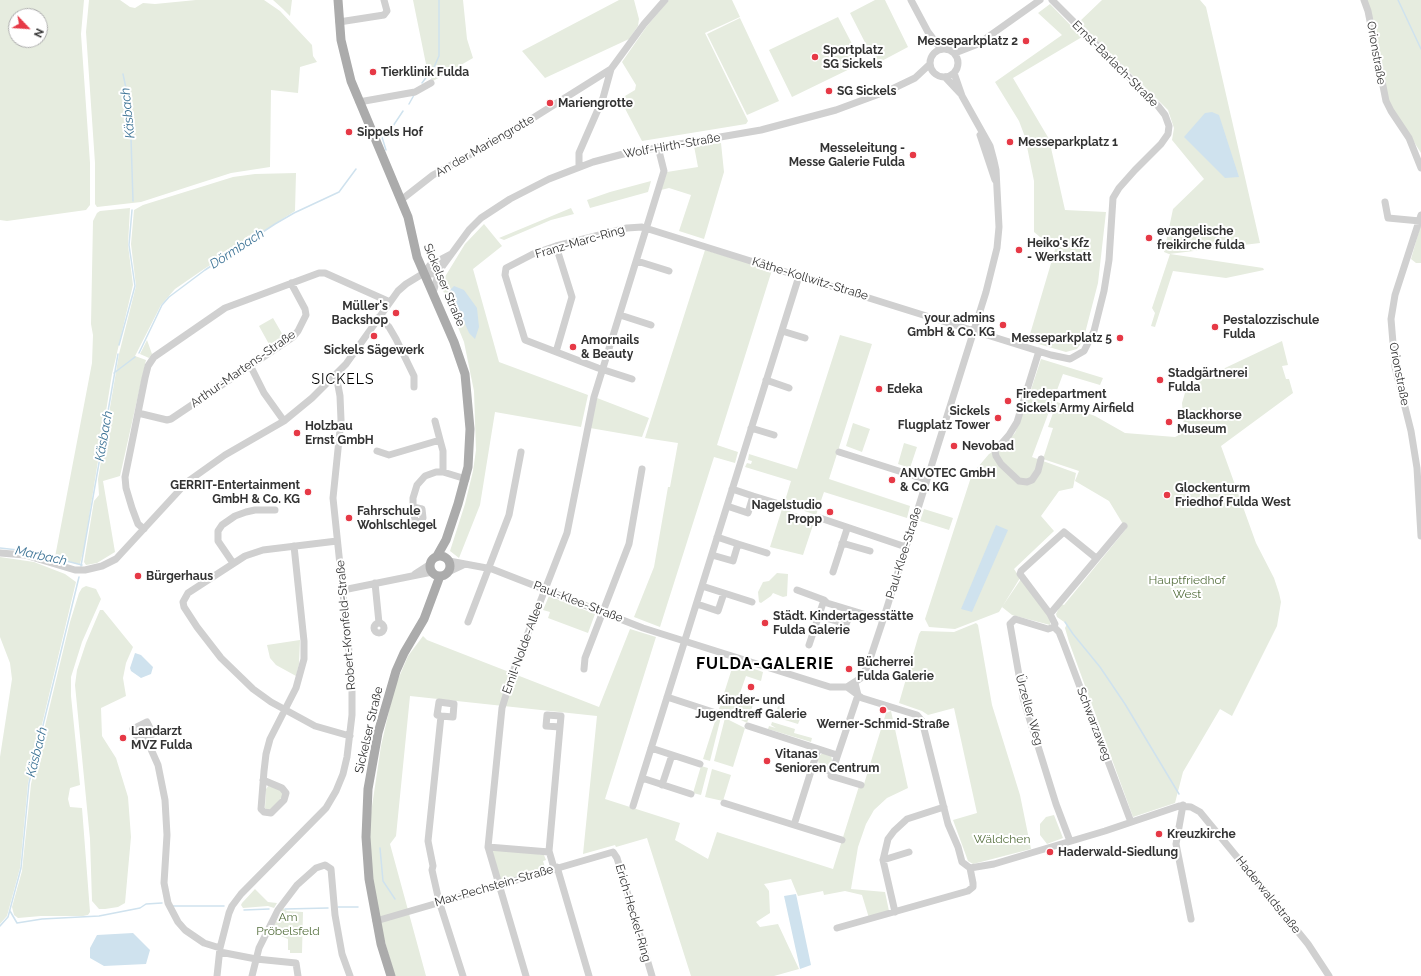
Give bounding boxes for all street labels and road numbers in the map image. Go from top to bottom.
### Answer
street label: Ernst-Barlach-Straße [1069,18,1161,110]
street label: Orionstraße [1363,20,1389,86]
street label: An der Mariengrotte [433,112,537,180]
street label: Wolf-Hirth-Straße [622,130,722,162]
street label: Franz-Marc-Ring [534,222,626,262]
street label: Sickelser Straße [420,241,468,329]
street label: Käthe-Kollwitz-Straße [750,254,870,304]
street label: Arthur-Martens-Straße [188,327,298,411]
street label: Orionstraße [1386,341,1412,407]
street label: Paul-Klee-Straße [883,506,925,600]
street label: Robert-Kronfeld-Straße [333,559,359,691]
street label: Paul-Klee-Straße [531,578,625,626]
street label: Emil-Nolde-Allee [500,600,546,696]
street label: Ürzeller Weg [1012,673,1046,747]
street label: Sickelser Straße [352,685,386,775]
street label: Schwarzaweg [1073,685,1115,763]
street label: Haderwaldstraße [1232,854,1304,936]
street label: Max-Pechstein-Straße [433,862,555,910]
street label: Erich-Heckel-Ring [612,862,654,964]

